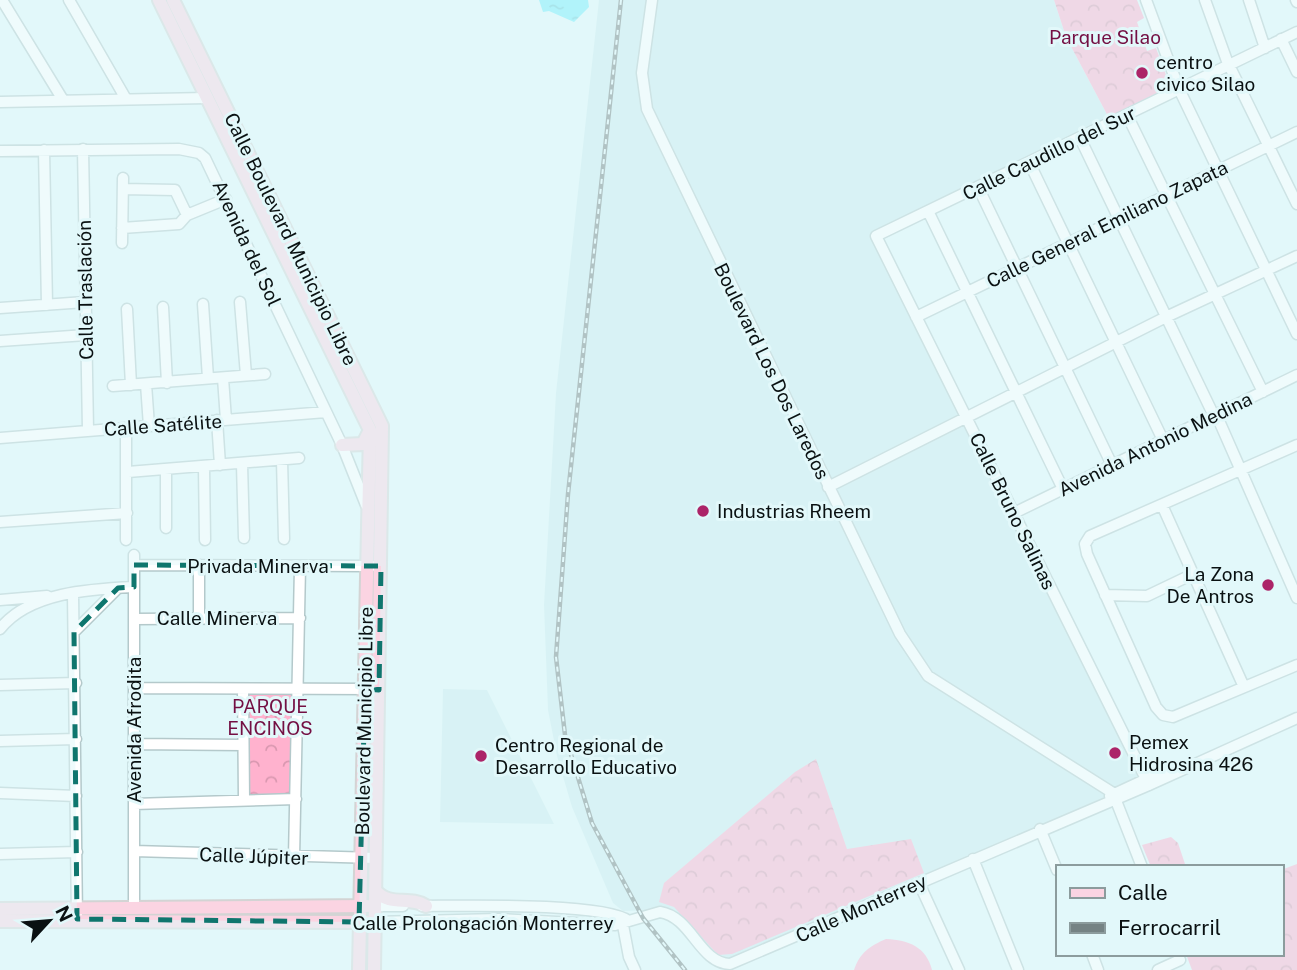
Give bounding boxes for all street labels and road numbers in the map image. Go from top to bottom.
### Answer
street label: Calle Caudillo del Sur [959,102,1139,204]
street label: Calle Boulevard Municipio Libre [220,109,362,369]
street label: Calle General Emiliano Zapata [983,156,1231,292]
street label: Avenida del Sol [208,177,286,309]
street label: Calle Traslación [73,220,97,360]
street label: Boulevard Los Dos Laredos [710,259,834,483]
street label: Avenida Antonio Medina [1055,388,1255,500]
street label: Calle Satélite [103,410,223,440]
street label: Calle Bruno Salinas [965,429,1061,593]
street label: Privada Minerva [187,555,329,577]
street label: Boulevard Municipio Libre [351,606,377,836]
street label: Calle Minerva [157,607,277,629]
street label: Avenida Afrodita [123,657,145,803]
street label: Calle Júpiter [199,843,309,869]
street label: Calle Monterrey [792,869,930,947]
street label: Calle Prolongación Monterrey [352,912,614,934]

